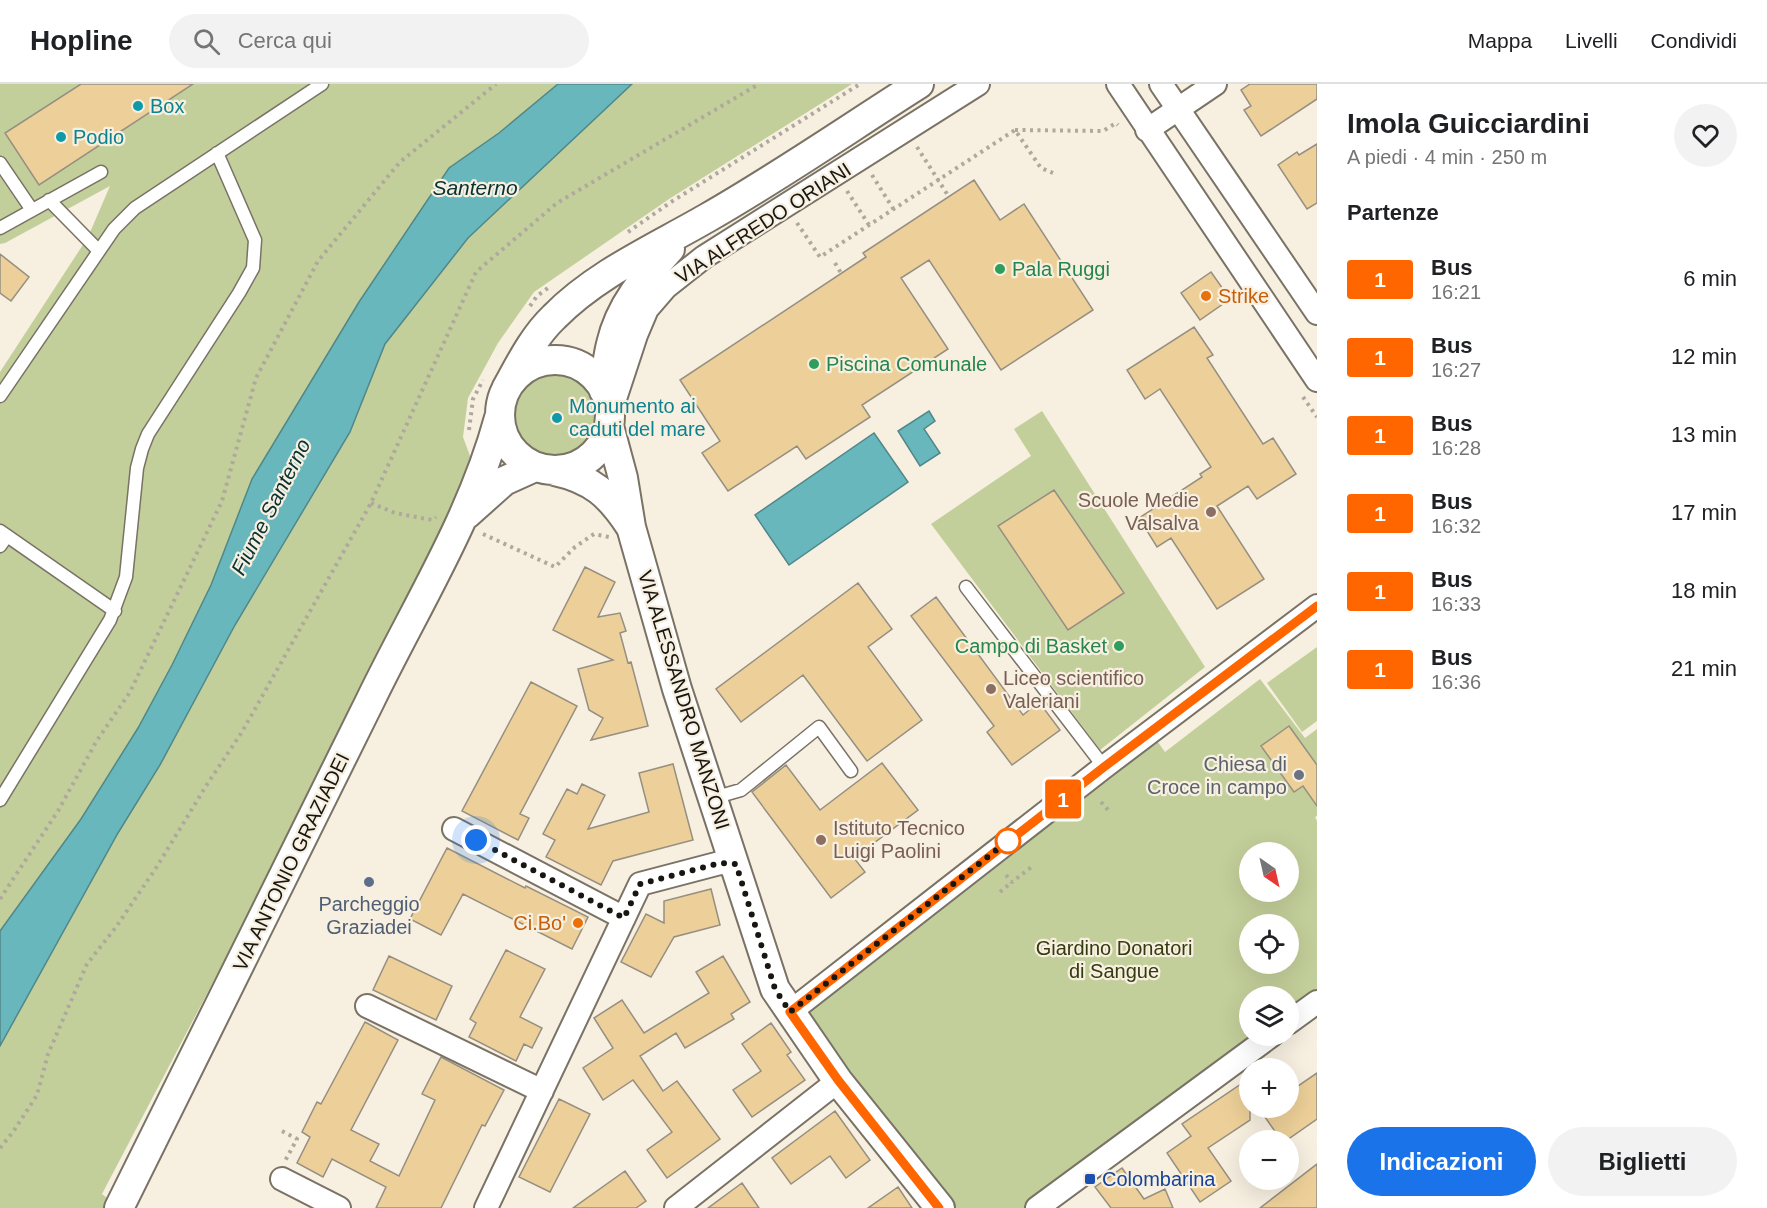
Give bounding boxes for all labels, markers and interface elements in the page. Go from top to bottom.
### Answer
search box [169,14,589,68]
text: Hopline [30,25,133,56]
icon: search [190,25,223,58]
text: Cerca qui [238,28,332,53]
text: Mappa [1468,29,1532,52]
text: Livelli [1565,29,1618,52]
text: Condividi [1651,29,1737,52]
place label: Box [150,95,184,117]
marker: Box [131,99,145,113]
button: heart [1674,104,1737,167]
text: Imola Guicciardini [1347,108,1590,139]
place label: Podio [73,126,124,148]
marker: Podio [54,130,68,144]
text: A piedi · 4 min · 250 m [1347,146,1547,168]
street label: VIA ALFREDO ORIANI [671,158,855,288]
water label: Santerno [432,176,518,199]
text: Partenze [1347,200,1439,225]
text: Bus [1431,255,1473,280]
place label: Pala Ruggi [1012,258,1110,280]
marker: Pala Ruggi [993,262,1007,276]
text: 6 min [1683,266,1737,291]
text: 1 [1374,268,1386,291]
text: 16:21 [1431,281,1481,303]
place label: Strike [1218,285,1269,307]
marker: Strike [1199,289,1213,303]
text: Bus [1431,333,1473,358]
text: 12 min [1671,344,1737,369]
text: 1 [1374,346,1386,369]
place label: Piscina Comunale [826,353,987,375]
marker: Piscina Comunale [807,357,821,371]
text: 16:27 [1431,359,1481,381]
place label: Monumento ai caduti del mare [569,395,706,440]
marker: Monumento ai caduti del mare [550,411,564,425]
text: Bus [1431,411,1473,436]
text: 13 min [1671,422,1737,447]
text: 1 [1374,424,1386,447]
water label: Fiume Santerno [226,435,315,579]
text: 16:28 [1431,437,1481,459]
place label: Scuole Medie Valsalva [1078,489,1200,534]
text: Bus [1431,489,1473,514]
text: 17 min [1671,500,1737,525]
text: 1 [1374,502,1386,525]
marker: Scuole Medie Valsalva [1204,505,1218,519]
text: 16:32 [1431,515,1481,537]
text: Bus [1431,567,1473,592]
street label: VIA ALESSANDRO MANZONI [634,568,734,832]
text: 18 min [1671,578,1737,603]
text: 1 [1374,580,1386,603]
text: 16:33 [1431,593,1481,615]
place label: Campo di Basket [955,635,1107,657]
marker: Campo di Basket [1112,639,1126,653]
text: Bus [1431,645,1473,670]
text: 21 min [1671,656,1737,681]
text: 1 [1374,658,1386,681]
place label: Liceo scientifico Valeriani [1003,667,1144,712]
text: 16:36 [1431,671,1481,693]
marker: Liceo scientifico Valeriani [984,682,998,696]
street label: VIA ANTONIO GRAZIADEI [229,749,353,975]
place label: Chiesa di Croce in campo [1147,753,1287,798]
marker: Chiesa di Croce in campo [1292,768,1306,782]
line badge: 1 [1044,780,1082,818]
text: 1 [1057,788,1069,811]
place label: Istituto Tecnico Luigi Paolini [833,817,965,862]
your location [461,825,491,855]
unlabelled marker [995,828,1021,854]
marker: Istituto Tecnico Luigi Paolini [814,833,828,847]
north arrow [1239,842,1299,902]
map controls [1239,842,1299,1190]
marker: Parcheggio Graziadei [362,875,376,889]
place label: Parcheggio Graziadei [318,893,420,938]
place label: Ci.Bo' [513,912,566,934]
button: locate [1239,914,1299,974]
marker: Ci.Bo' [571,916,585,930]
park label: Giardino Donatori di Sangue [1036,937,1192,982]
button: layers [1239,986,1299,1046]
button: + [1239,1058,1299,1118]
button: Indicazioni [1347,1127,1536,1196]
button: Biglietti [1548,1127,1737,1196]
button: − [1239,1130,1299,1190]
place label: Colombarina [1102,1168,1216,1190]
marker: Colombarina [1083,1172,1097,1186]

